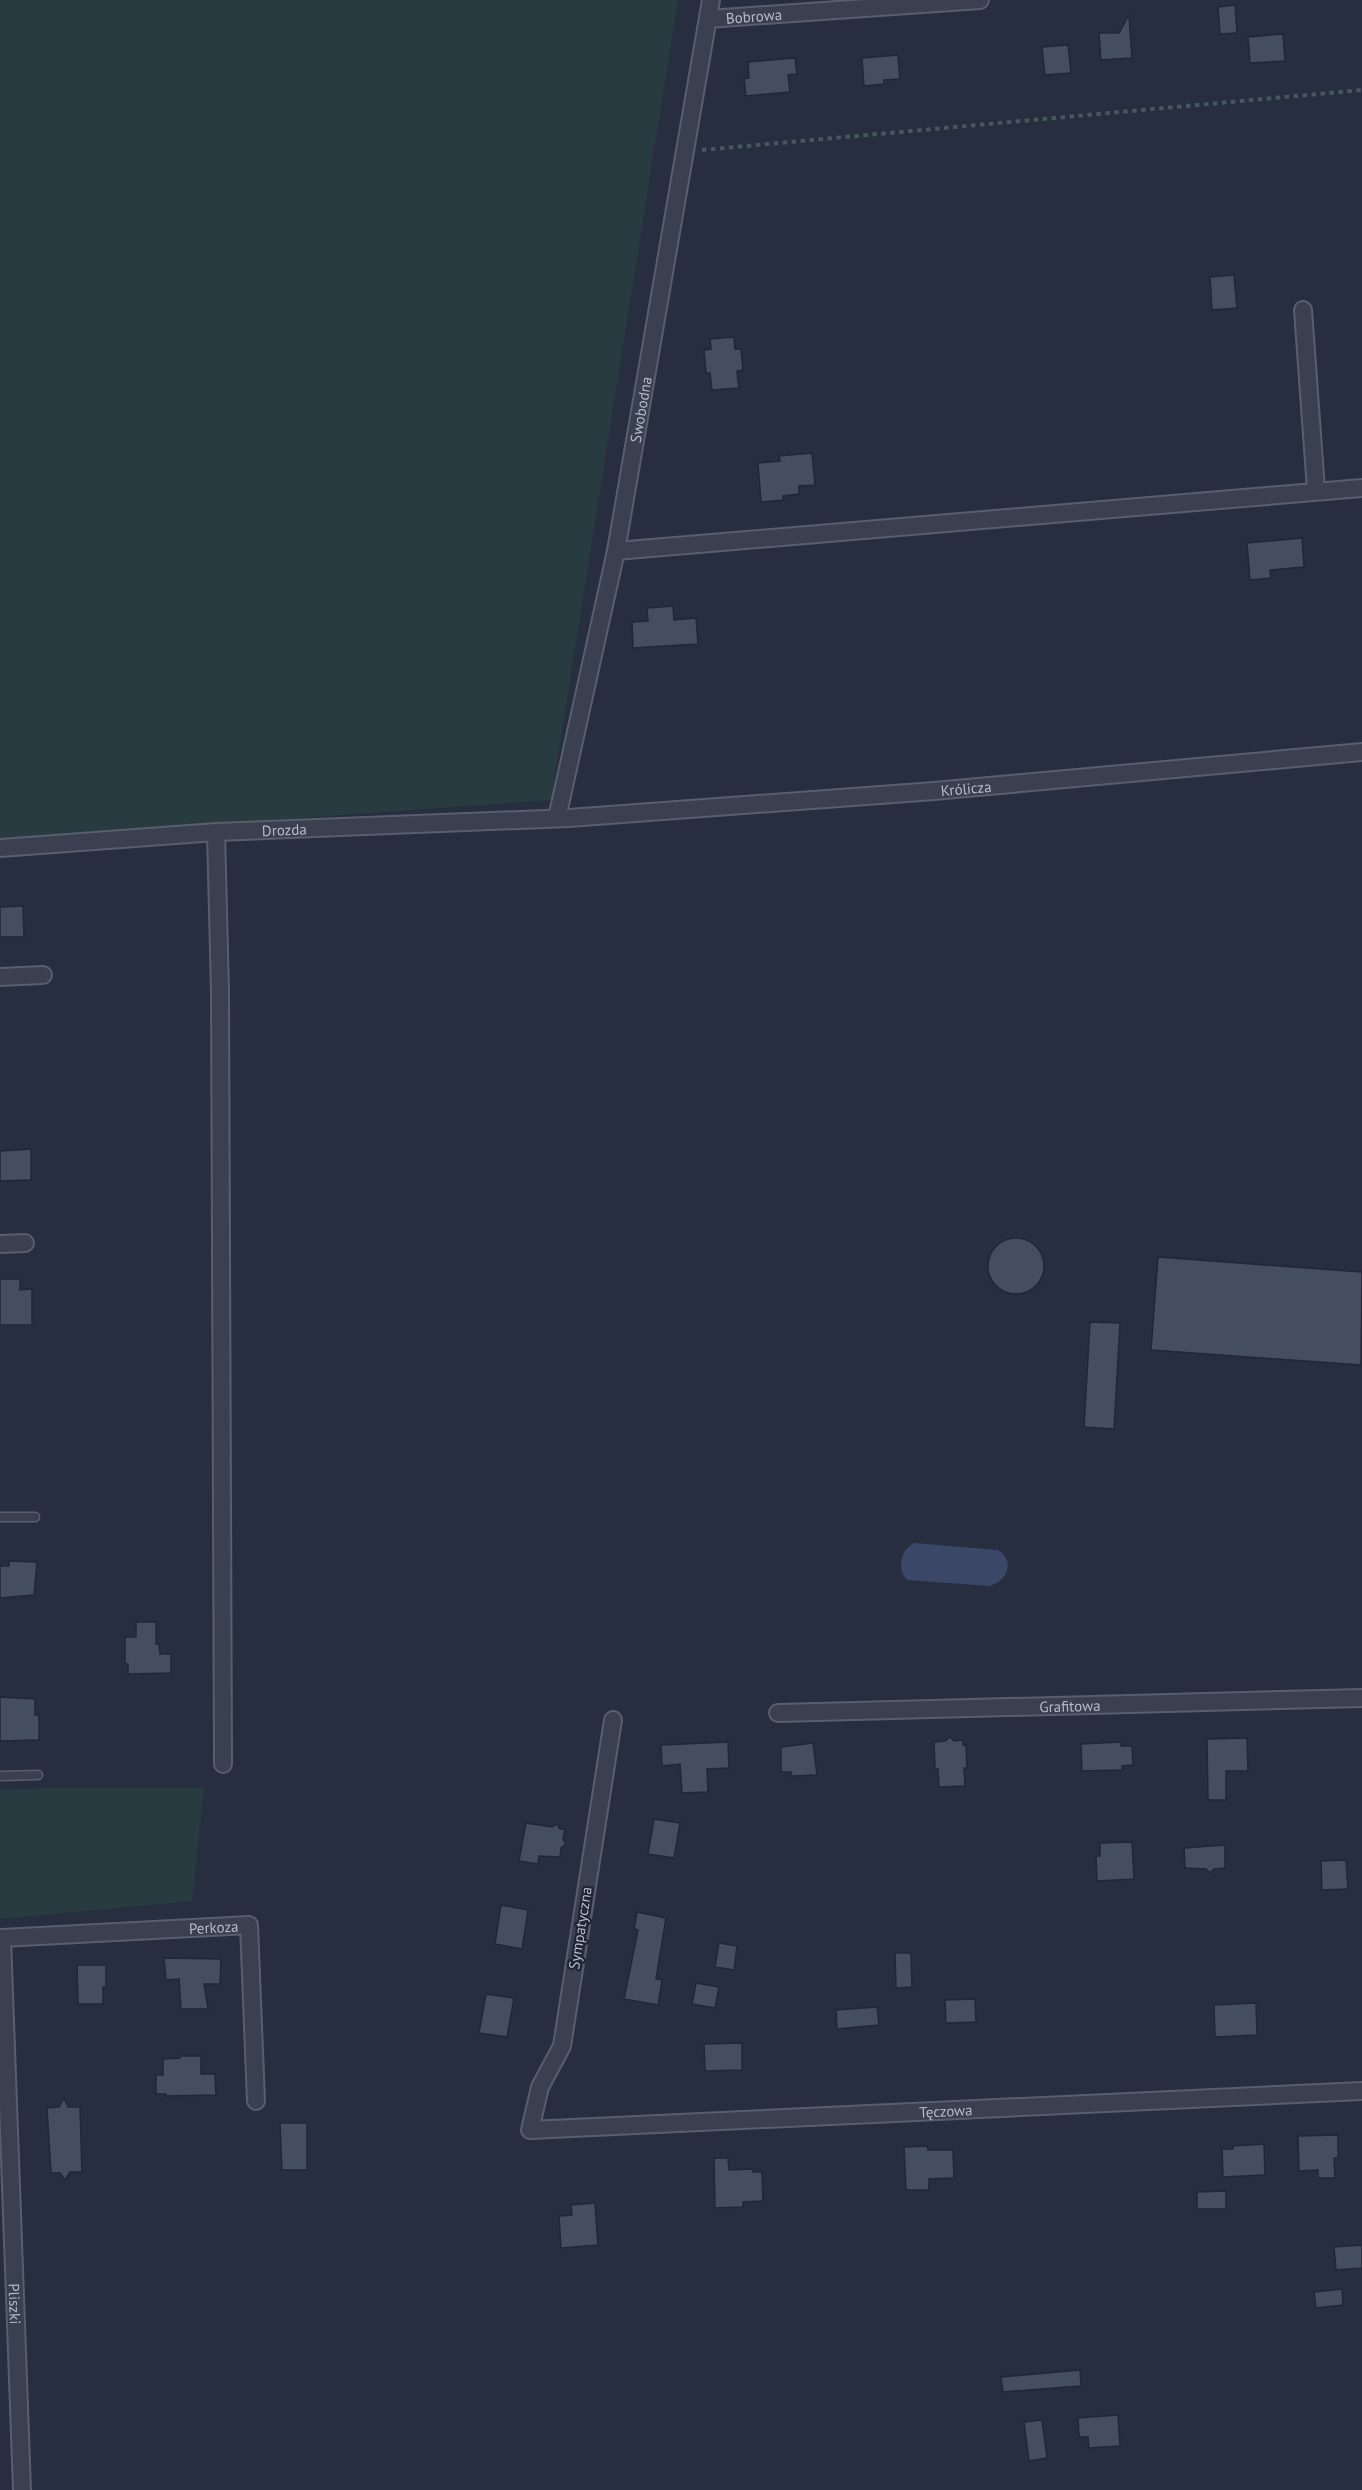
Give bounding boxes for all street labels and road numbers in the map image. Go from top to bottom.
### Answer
street label: Bobrowa [725,4,783,27]
street label: Swobodna [625,375,655,444]
street label: Królicza [940,776,992,800]
street label: Drozda [262,819,307,840]
street label: Grafitowa [1039,1695,1101,1716]
street label: Sympatyczna [564,1885,596,1971]
street label: Perkoza [188,1916,239,1938]
street label: Tęczowa [919,2100,973,2121]
street label: Pliszki [5,2283,25,2325]

